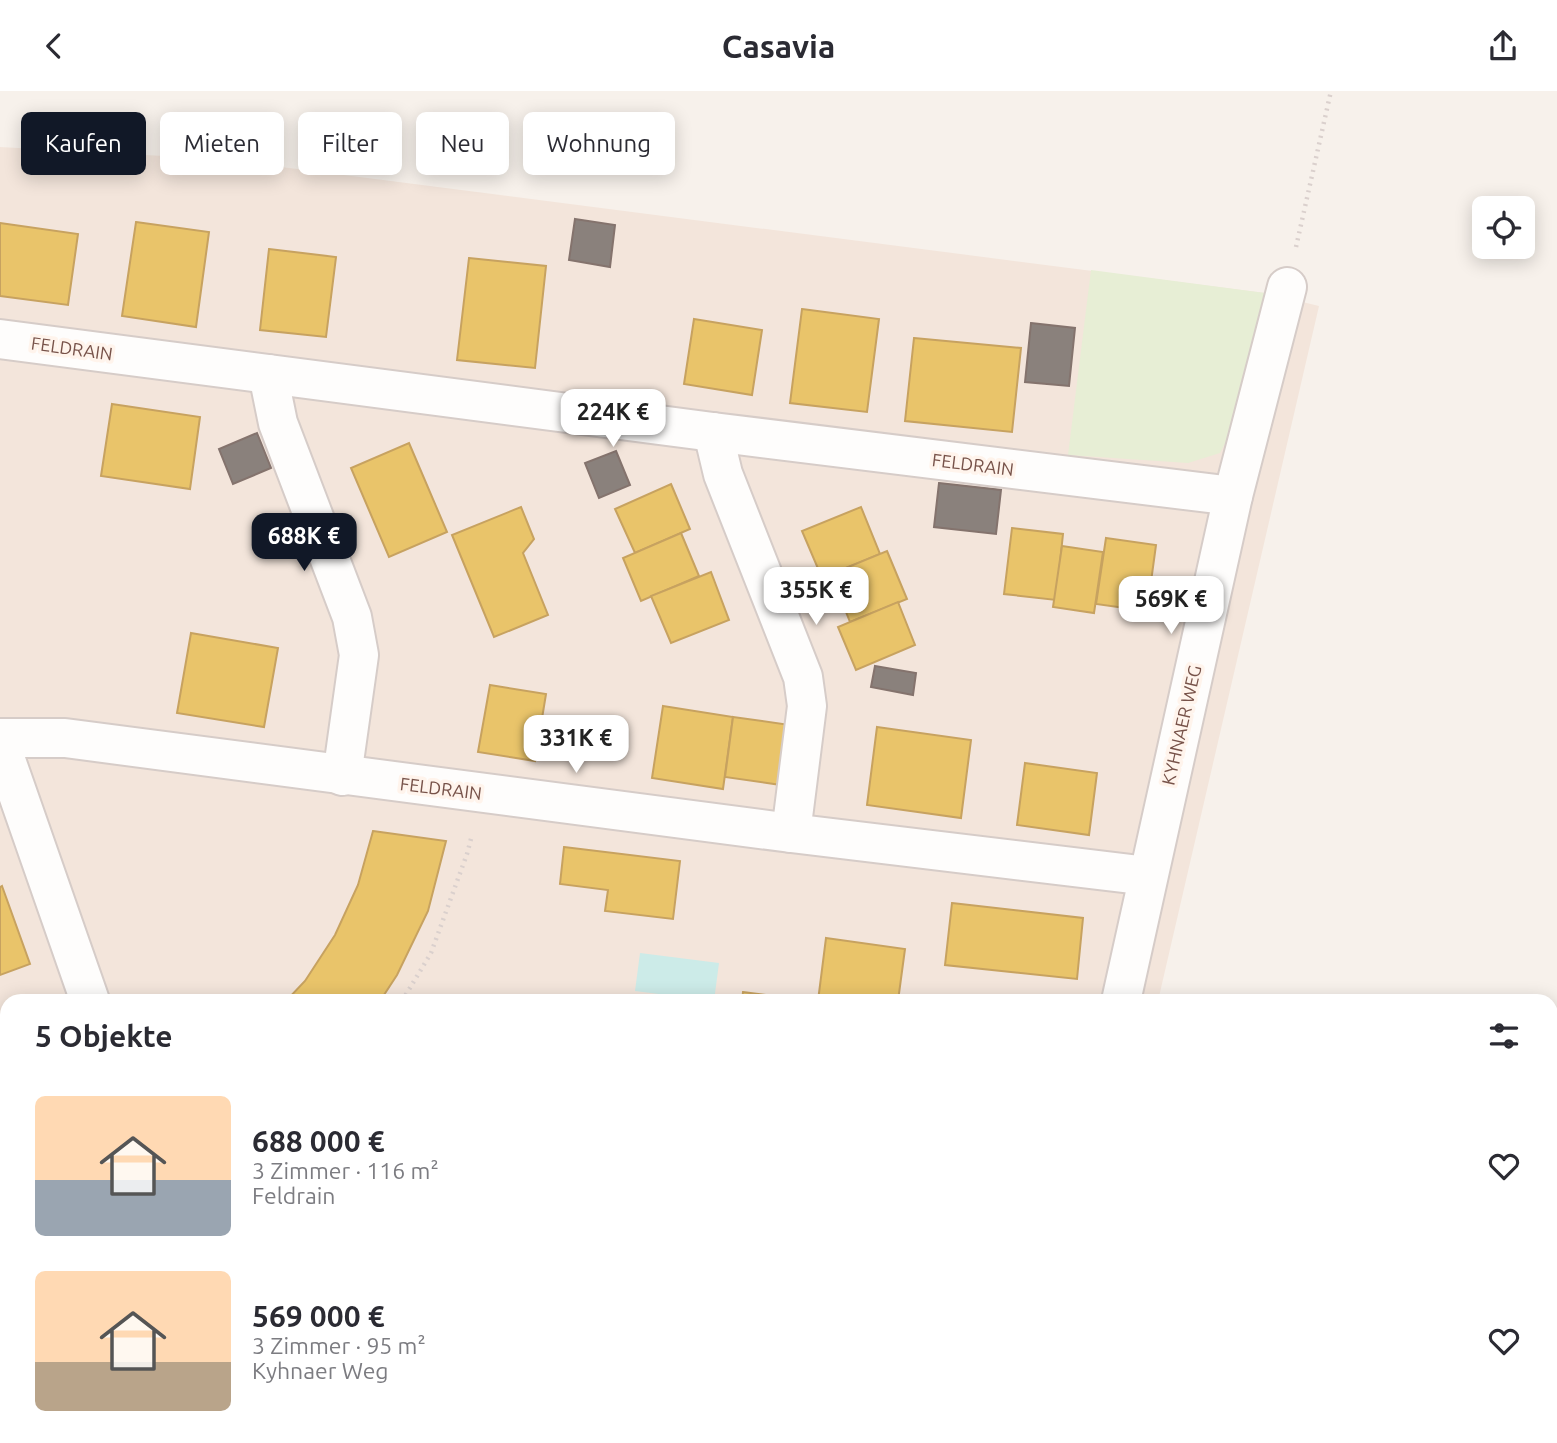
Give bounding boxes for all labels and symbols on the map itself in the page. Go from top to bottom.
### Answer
street label: FELDRAIN [30,332,114,364]
pin: 224K € [556,389,670,449]
street label: FELDRAIN [931,449,1015,479]
pin: 688K € [247,513,361,573]
pin: 355K € [759,567,873,627]
pin: 569K € [1114,577,1228,636]
street label: KYHNAER WEG [1157,663,1205,787]
pin: 331K € [519,715,633,775]
street label: FELDRAIN [399,773,483,803]

